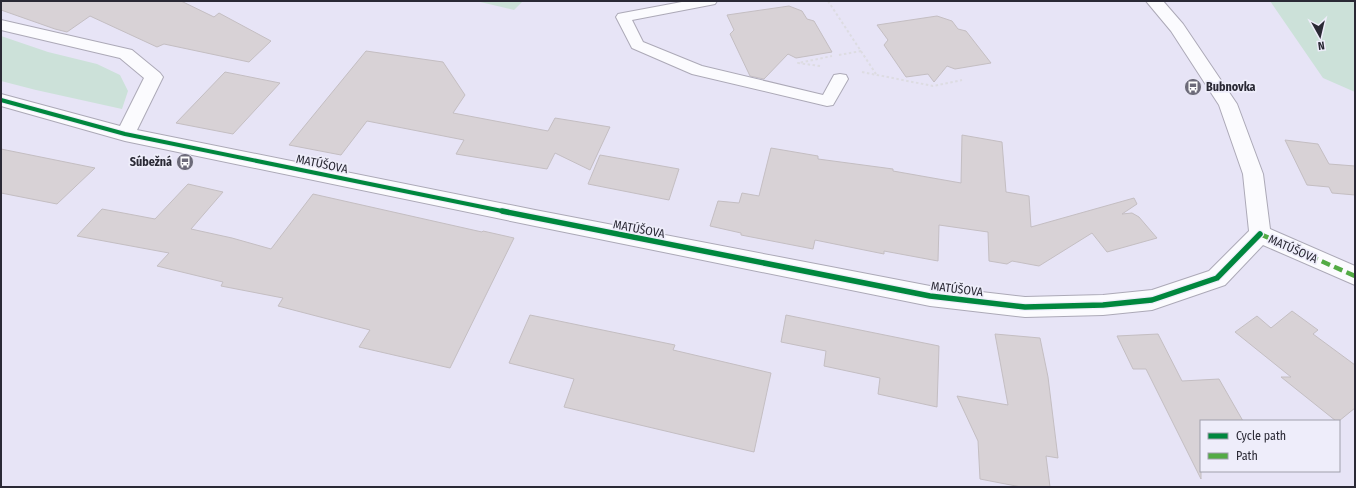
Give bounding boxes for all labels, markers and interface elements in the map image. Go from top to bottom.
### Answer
north arrow [1300,16,1340,56]
text: N [1317,39,1325,52]
bus stop icon: Bubnovka [1183,77,1203,97]
place label: Bubnovka [1206,80,1256,94]
street label: MATÚŠOVA [295,151,350,176]
bus stop icon: Súbežná [175,152,195,172]
place label: Súbežná [130,155,172,169]
street label: MATÚŠOVA [612,216,667,241]
street label: MATÚŠOVA [1266,231,1321,266]
street label: MATÚŠOVA [930,278,985,299]
legend [1200,420,1340,472]
text: Cycle path [1236,429,1286,443]
text: Path [1236,449,1258,463]

